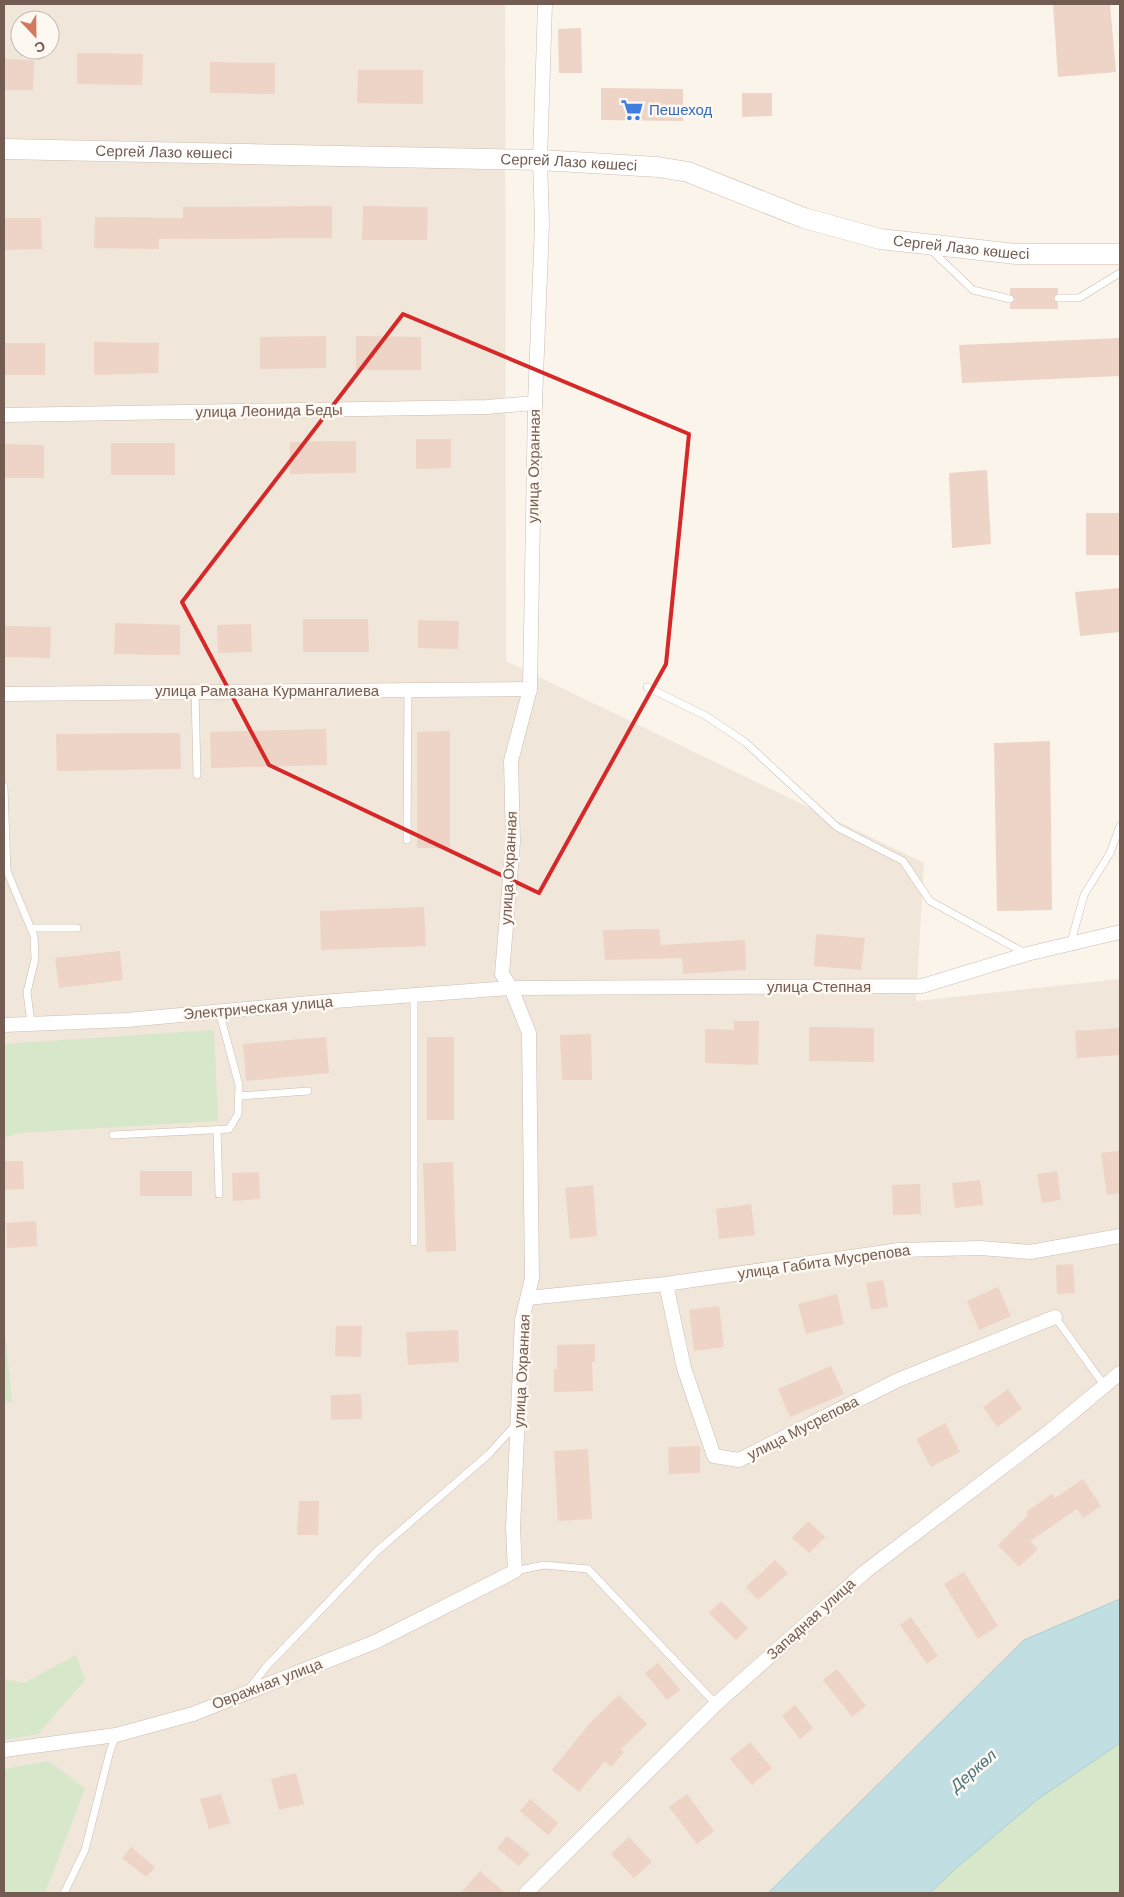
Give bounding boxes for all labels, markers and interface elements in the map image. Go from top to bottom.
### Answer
north arrow [10,10,60,60]
text: С [32,38,48,56]
supermarket icon: Пешеход [619,97,645,123]
place label: Пешеход [649,101,713,118]
street label: Сергей Лазо көшесі [95,142,233,162]
street label: Сергей Лазо көшесі [500,150,638,174]
street label: Сергей Лазо көшесі [892,231,1029,262]
street label: улица Леонида Беды [195,401,343,420]
street label: улица Охранная [524,409,543,523]
street label: улица Рамазана Курмангалиева [155,682,380,699]
street label: улица Охранная [497,811,520,925]
street label: улица Степная [767,978,871,995]
street label: Электрическая улица [182,992,334,1023]
street label: улица Габита Мусрепова [737,1241,912,1282]
street label: улица Охранная [510,1314,533,1428]
street label: улица Мусрепова [744,1392,862,1463]
street label: Западная улица [763,1574,859,1663]
street label: Овражная улица [209,1654,325,1712]
water label: Деркөл [946,1746,999,1796]

